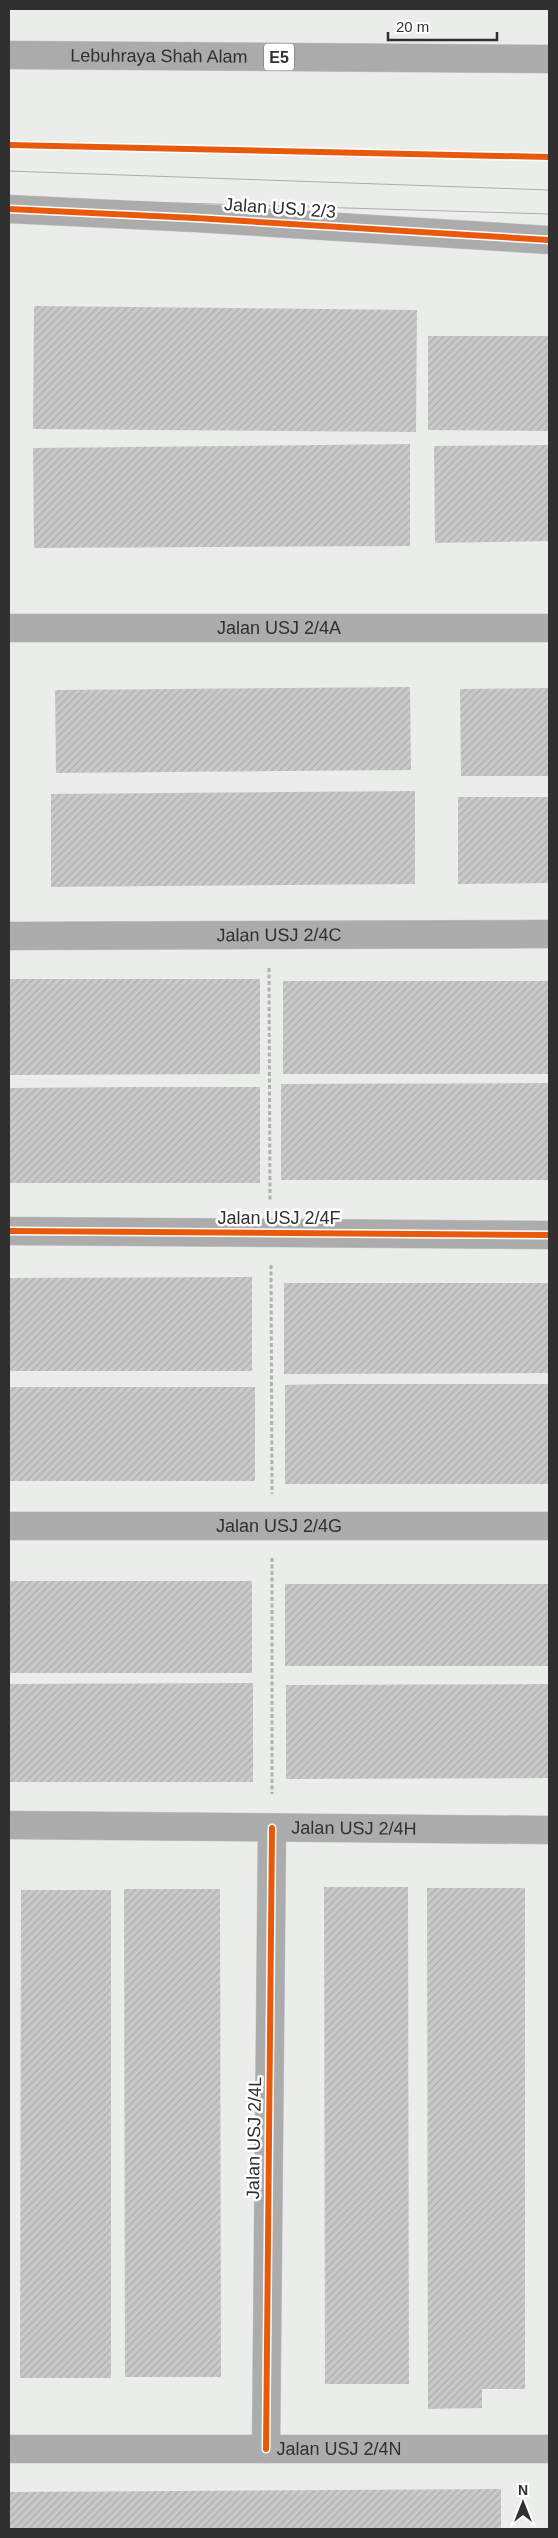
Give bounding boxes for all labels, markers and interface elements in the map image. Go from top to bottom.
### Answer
scale bar [388,10,497,42]
text: 20 m [396,18,429,35]
road number: E5 [264,44,294,70]
street label: Lebuhraya Shah Alam [70,45,248,67]
street label: Jalan USJ 2/3 [223,194,337,222]
street label: Jalan USJ 2/4A [217,618,341,638]
street label: Jalan USJ 2/4C [216,925,342,945]
street label: Jalan USJ 2/4F [217,1208,341,1228]
street label: Jalan USJ 2/4G [216,1516,342,1536]
street label: Jalan USJ 2/4H [291,1818,417,1839]
street label: Jalan USJ 2/4L [243,2077,265,2199]
street label: Jalan USJ 2/4N [276,2439,402,2459]
north arrow [498,2478,548,2528]
text: N [518,2482,528,2498]

